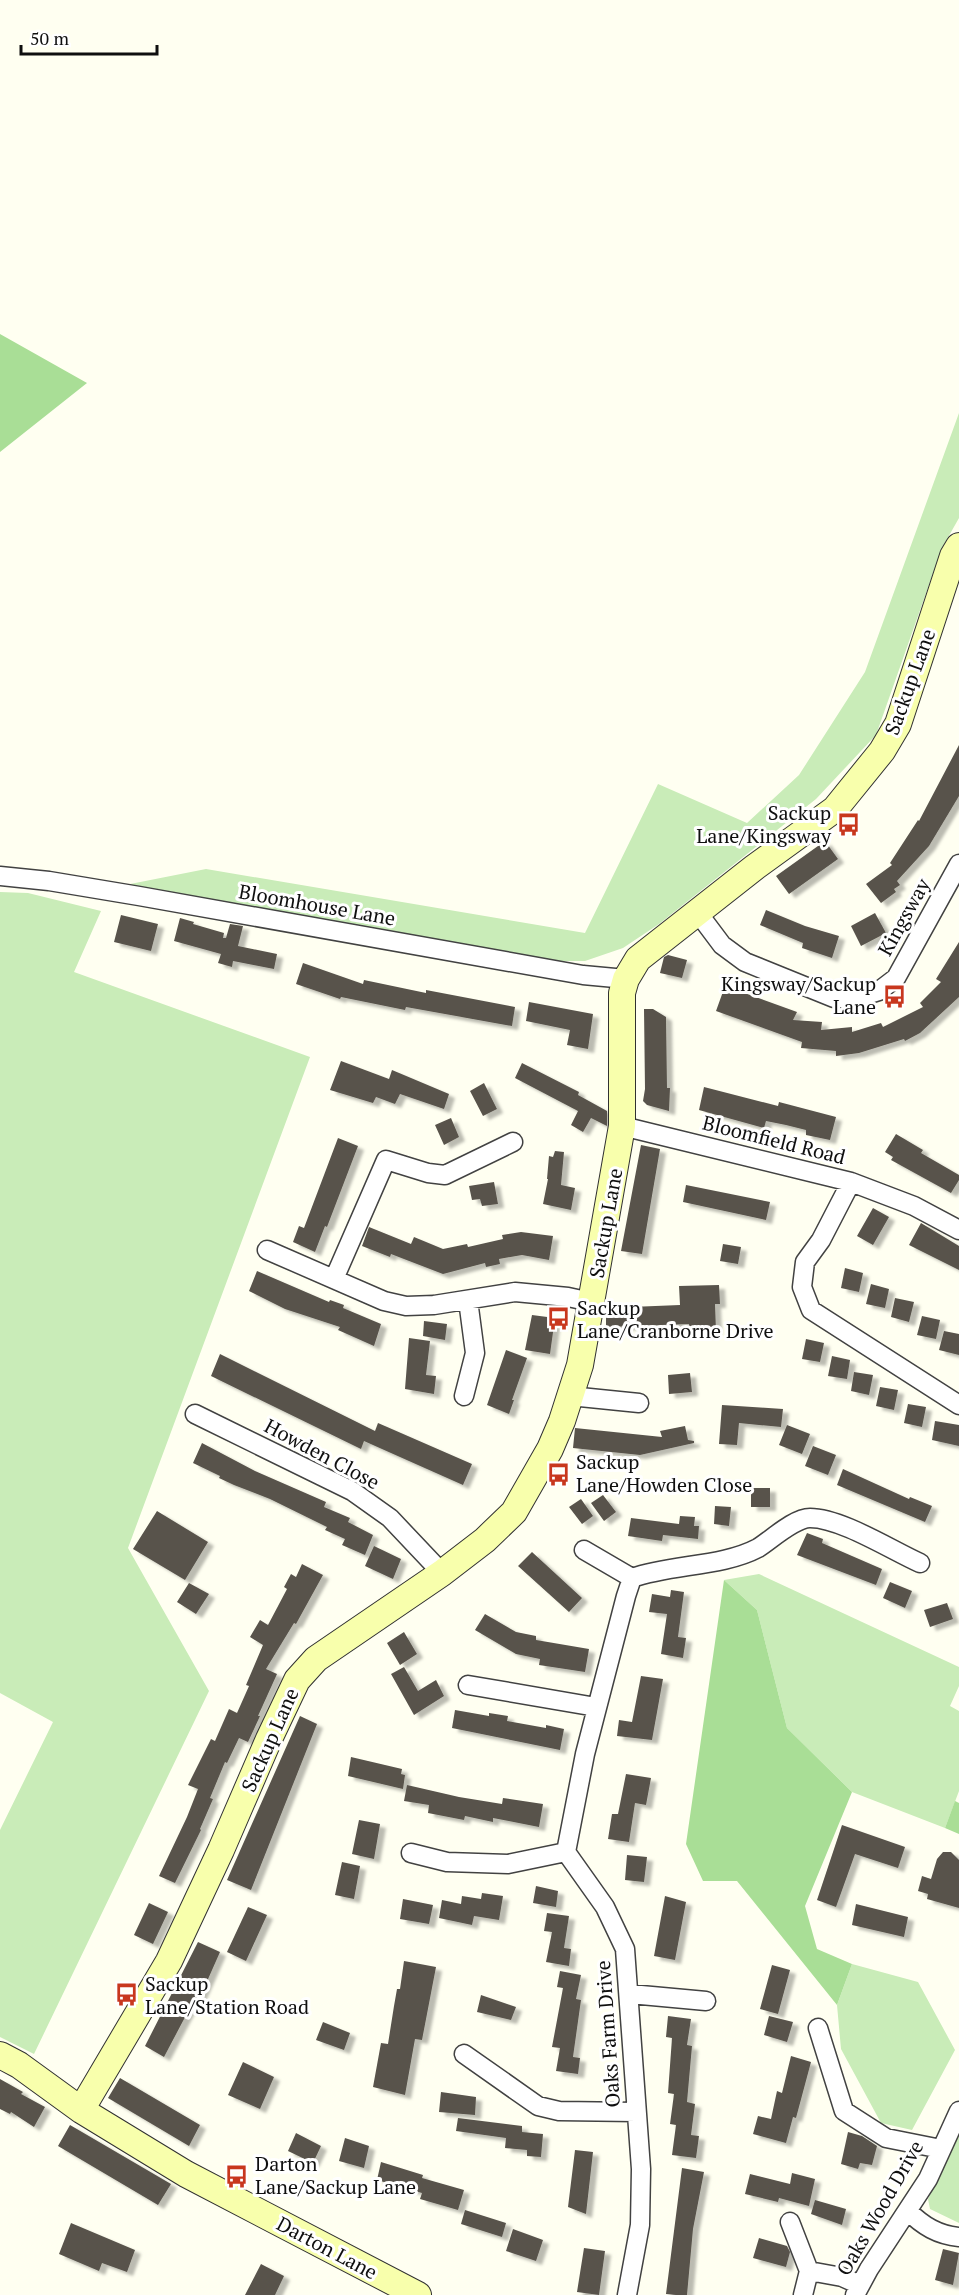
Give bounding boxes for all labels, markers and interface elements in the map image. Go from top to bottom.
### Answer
scale bar [21,18,158,56]
text: 50 m [30,26,70,50]
street label: Sackup Lane [878,625,941,739]
place label: Sackup Lane/Kingsway [696,799,832,849]
bus stop icon: Sackup Lane/Kingsway [836,811,862,837]
street label: Kingsway [871,872,936,960]
street label: Bloomhouse Lane [237,877,398,932]
place label: Kingsway/Sackup Lane [721,970,876,1020]
bus stop icon: Kingsway/Sackup Lane [881,983,907,1009]
street label: Bloomfield Road [700,1109,848,1170]
street label: Sackup Lane [583,1166,628,1280]
place label: Sackup Lane/Cranborne Drive [577,1294,774,1344]
bus stop icon: Sackup Lane/Cranborne Drive [546,1306,572,1332]
street label: Howden Close [260,1412,384,1495]
place label: Sackup Lane/Howden Close [576,1448,752,1498]
bus stop icon: Sackup Lane/Howden Close [545,1461,571,1487]
street label: Sackup Lane [235,1684,304,1796]
street label: Oaks Farm Drive [589,1960,626,2108]
place label: Sackup Lane/Station Road [145,1970,309,2020]
bus stop icon: Sackup Lane/Station Road [114,1982,140,2008]
street label: Oaks Wood Drive [830,2135,929,2280]
place label: Darton Lane/Sackup Lane [255,2150,416,2200]
bus stop icon: Darton Lane/Sackup Lane [224,2163,250,2189]
street label: Darton Lane [272,2210,382,2285]

